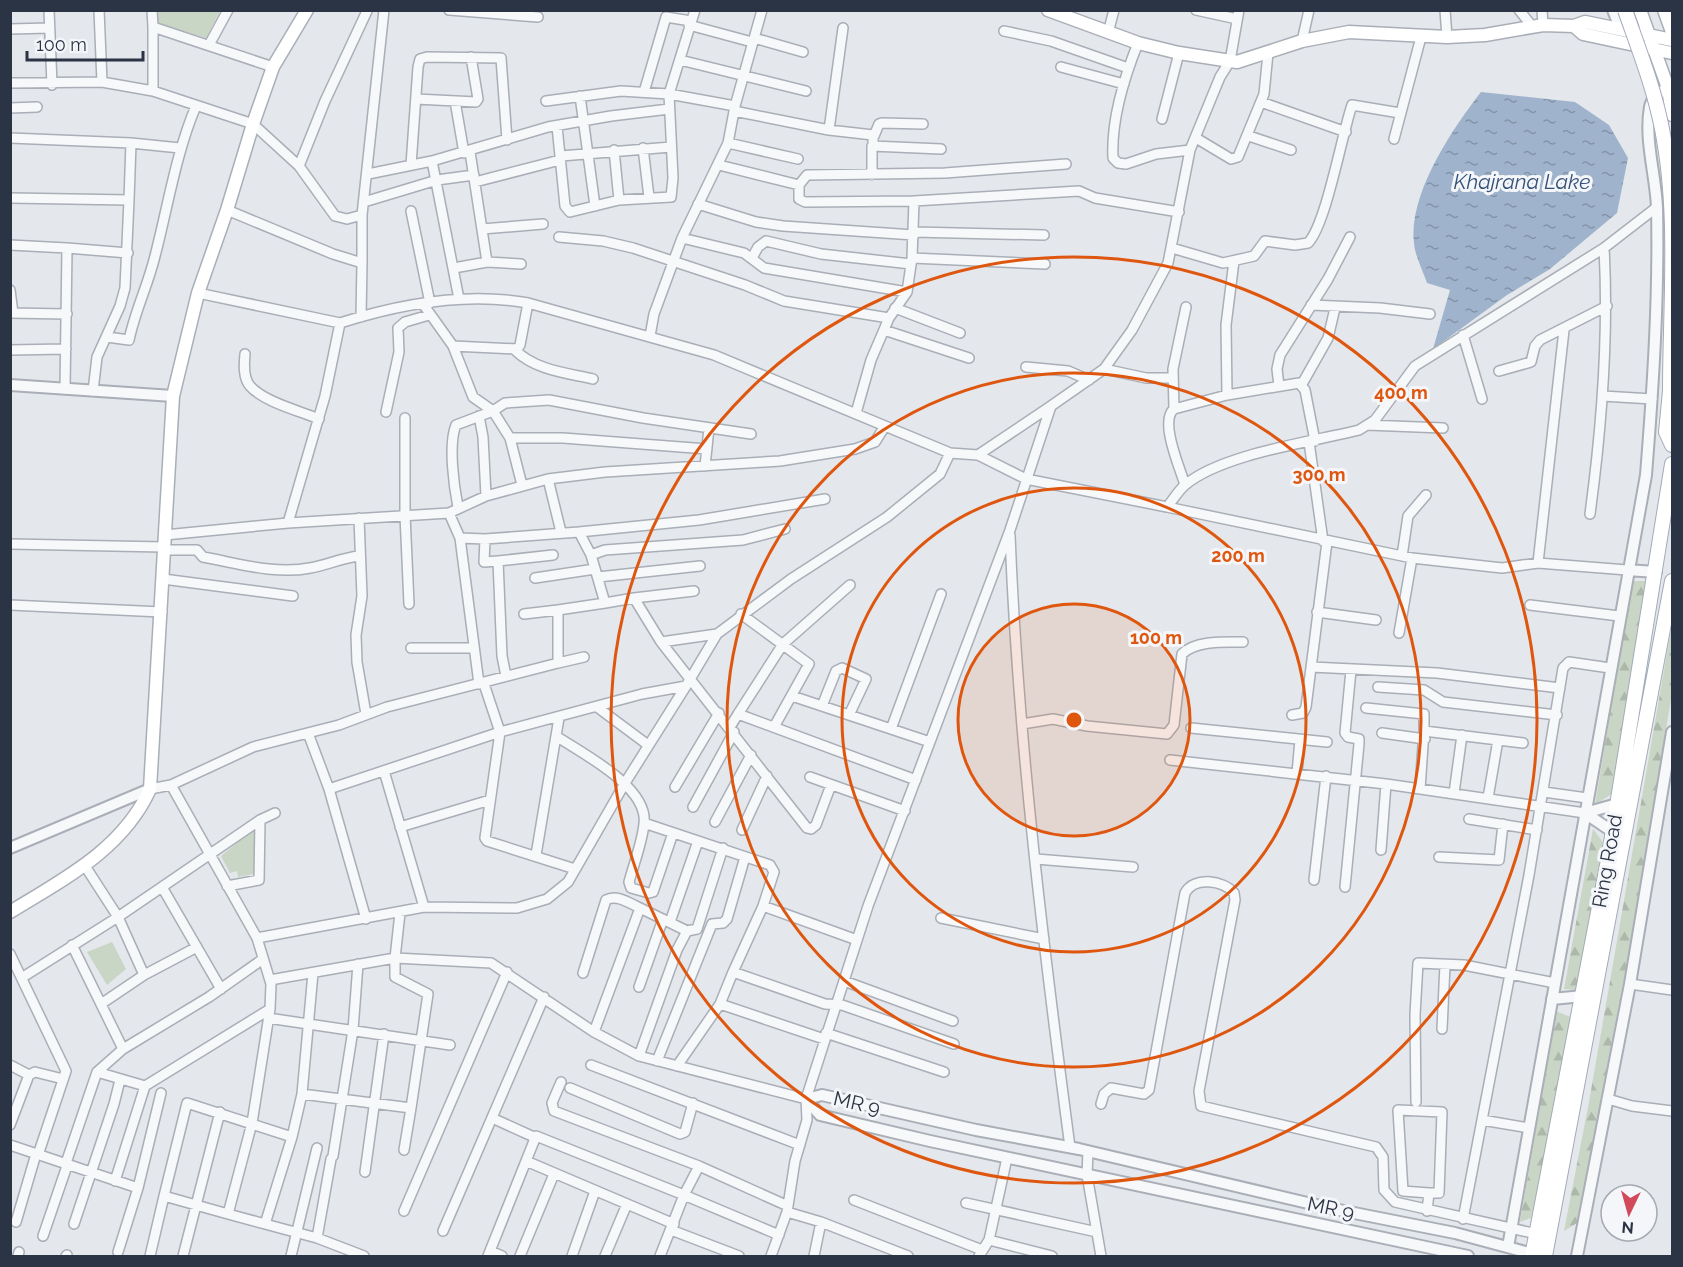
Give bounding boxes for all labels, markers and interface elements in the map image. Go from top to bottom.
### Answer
scale bar [27,24,142,62]
text: 100 m [36,34,87,55]
water label: Khajrana Lake [1453,169,1591,194]
text: 400 m [1374,382,1428,403]
text: 300 m [1292,464,1346,485]
text: 200 m [1211,545,1265,566]
text: 100 m [1130,627,1182,648]
centre of rings [1064,710,1084,730]
street label: Ring Road [1587,812,1627,910]
street label: MR 9 [831,1086,883,1120]
north arrow [1599,1183,1659,1243]
street label: MR 9 [1305,1191,1357,1225]
text: N [1621,1217,1635,1237]

